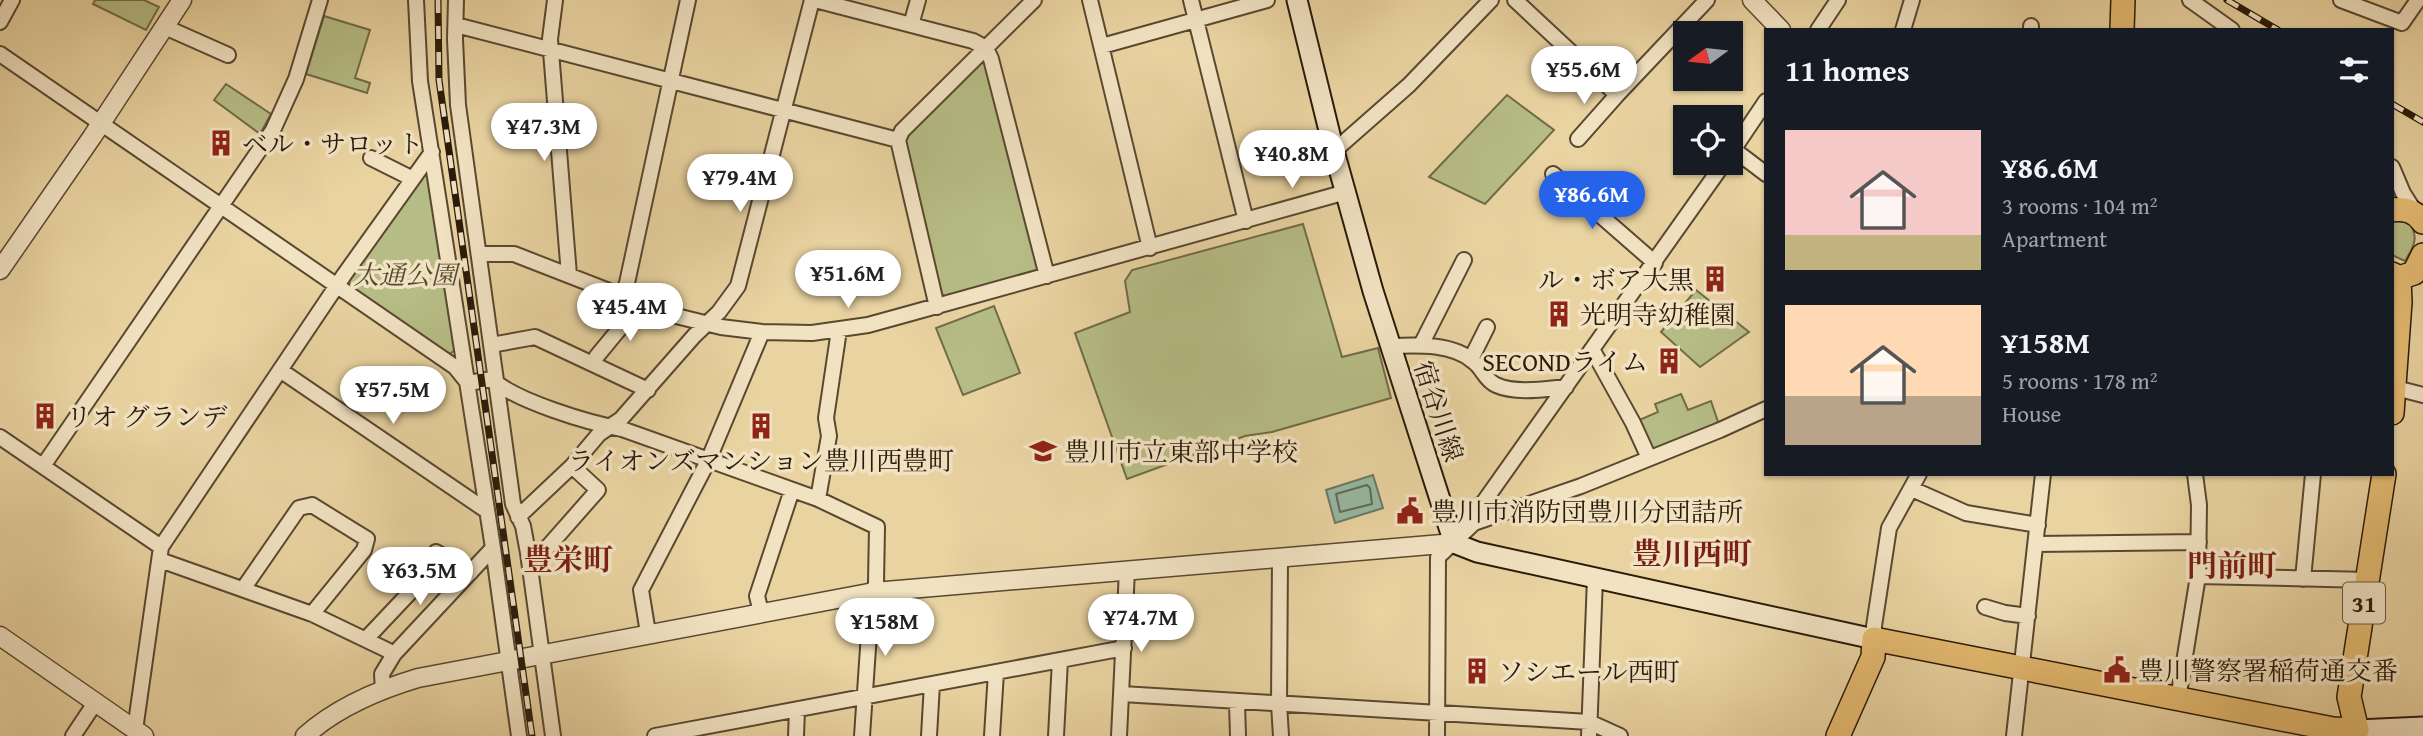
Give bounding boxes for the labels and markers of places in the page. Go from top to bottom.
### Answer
pin: ¥55.6M [1527,46,1641,106]
pin: ¥47.3M [487,104,601,163]
place label: ベル・サロット [242,124,423,163]
building icon: ベル・サロット [206,128,236,158]
pin: ¥40.8M [1235,130,1349,190]
pin: ¥79.4M [683,154,797,214]
pin: ¥86.6M [1535,172,1649,231]
pin: ¥51.6M [791,250,905,310]
place label: ル・ボア大黒 [1538,260,1694,299]
building icon: ル・ボア大黒 [1700,264,1730,294]
pin: ¥45.4M [573,284,687,343]
place label: 光明寺幼稚園 [1580,295,1736,334]
building icon: 光明寺幼稚園 [1544,299,1574,329]
place label: SECONDライム [1482,342,1648,381]
building icon: SECONDライム [1654,346,1684,376]
pin: ¥57.5M [336,366,450,426]
place label: リオ グランデ [66,397,227,436]
building icon: リオ グランデ [30,401,60,431]
building icon: ライオンズマンション豊川西豊町 [746,411,776,441]
place label: 豊川市立東部中学校 [1064,432,1298,471]
school or university icon: 豊川市立東部中学校 [1028,436,1058,466]
place label: ライオンズマンション豊川西豊町 [568,441,954,480]
place label: 豊川市消防団豊川分団詰所 [1431,492,1743,531]
public building icon: 豊川市消防団豊川分団詰所 [1395,496,1425,526]
pin: ¥63.5M [363,548,477,607]
pin: ¥74.7M [1084,594,1198,654]
pin: ¥158M [836,598,934,658]
place label: 豊川警察署稲荷通交番 [2138,651,2398,690]
place label: ソシエール西町 [1498,652,1679,691]
public building icon: 豊川警察署稲荷通交番 [2102,655,2132,685]
building icon: ソシエール西町 [1462,656,1492,686]

